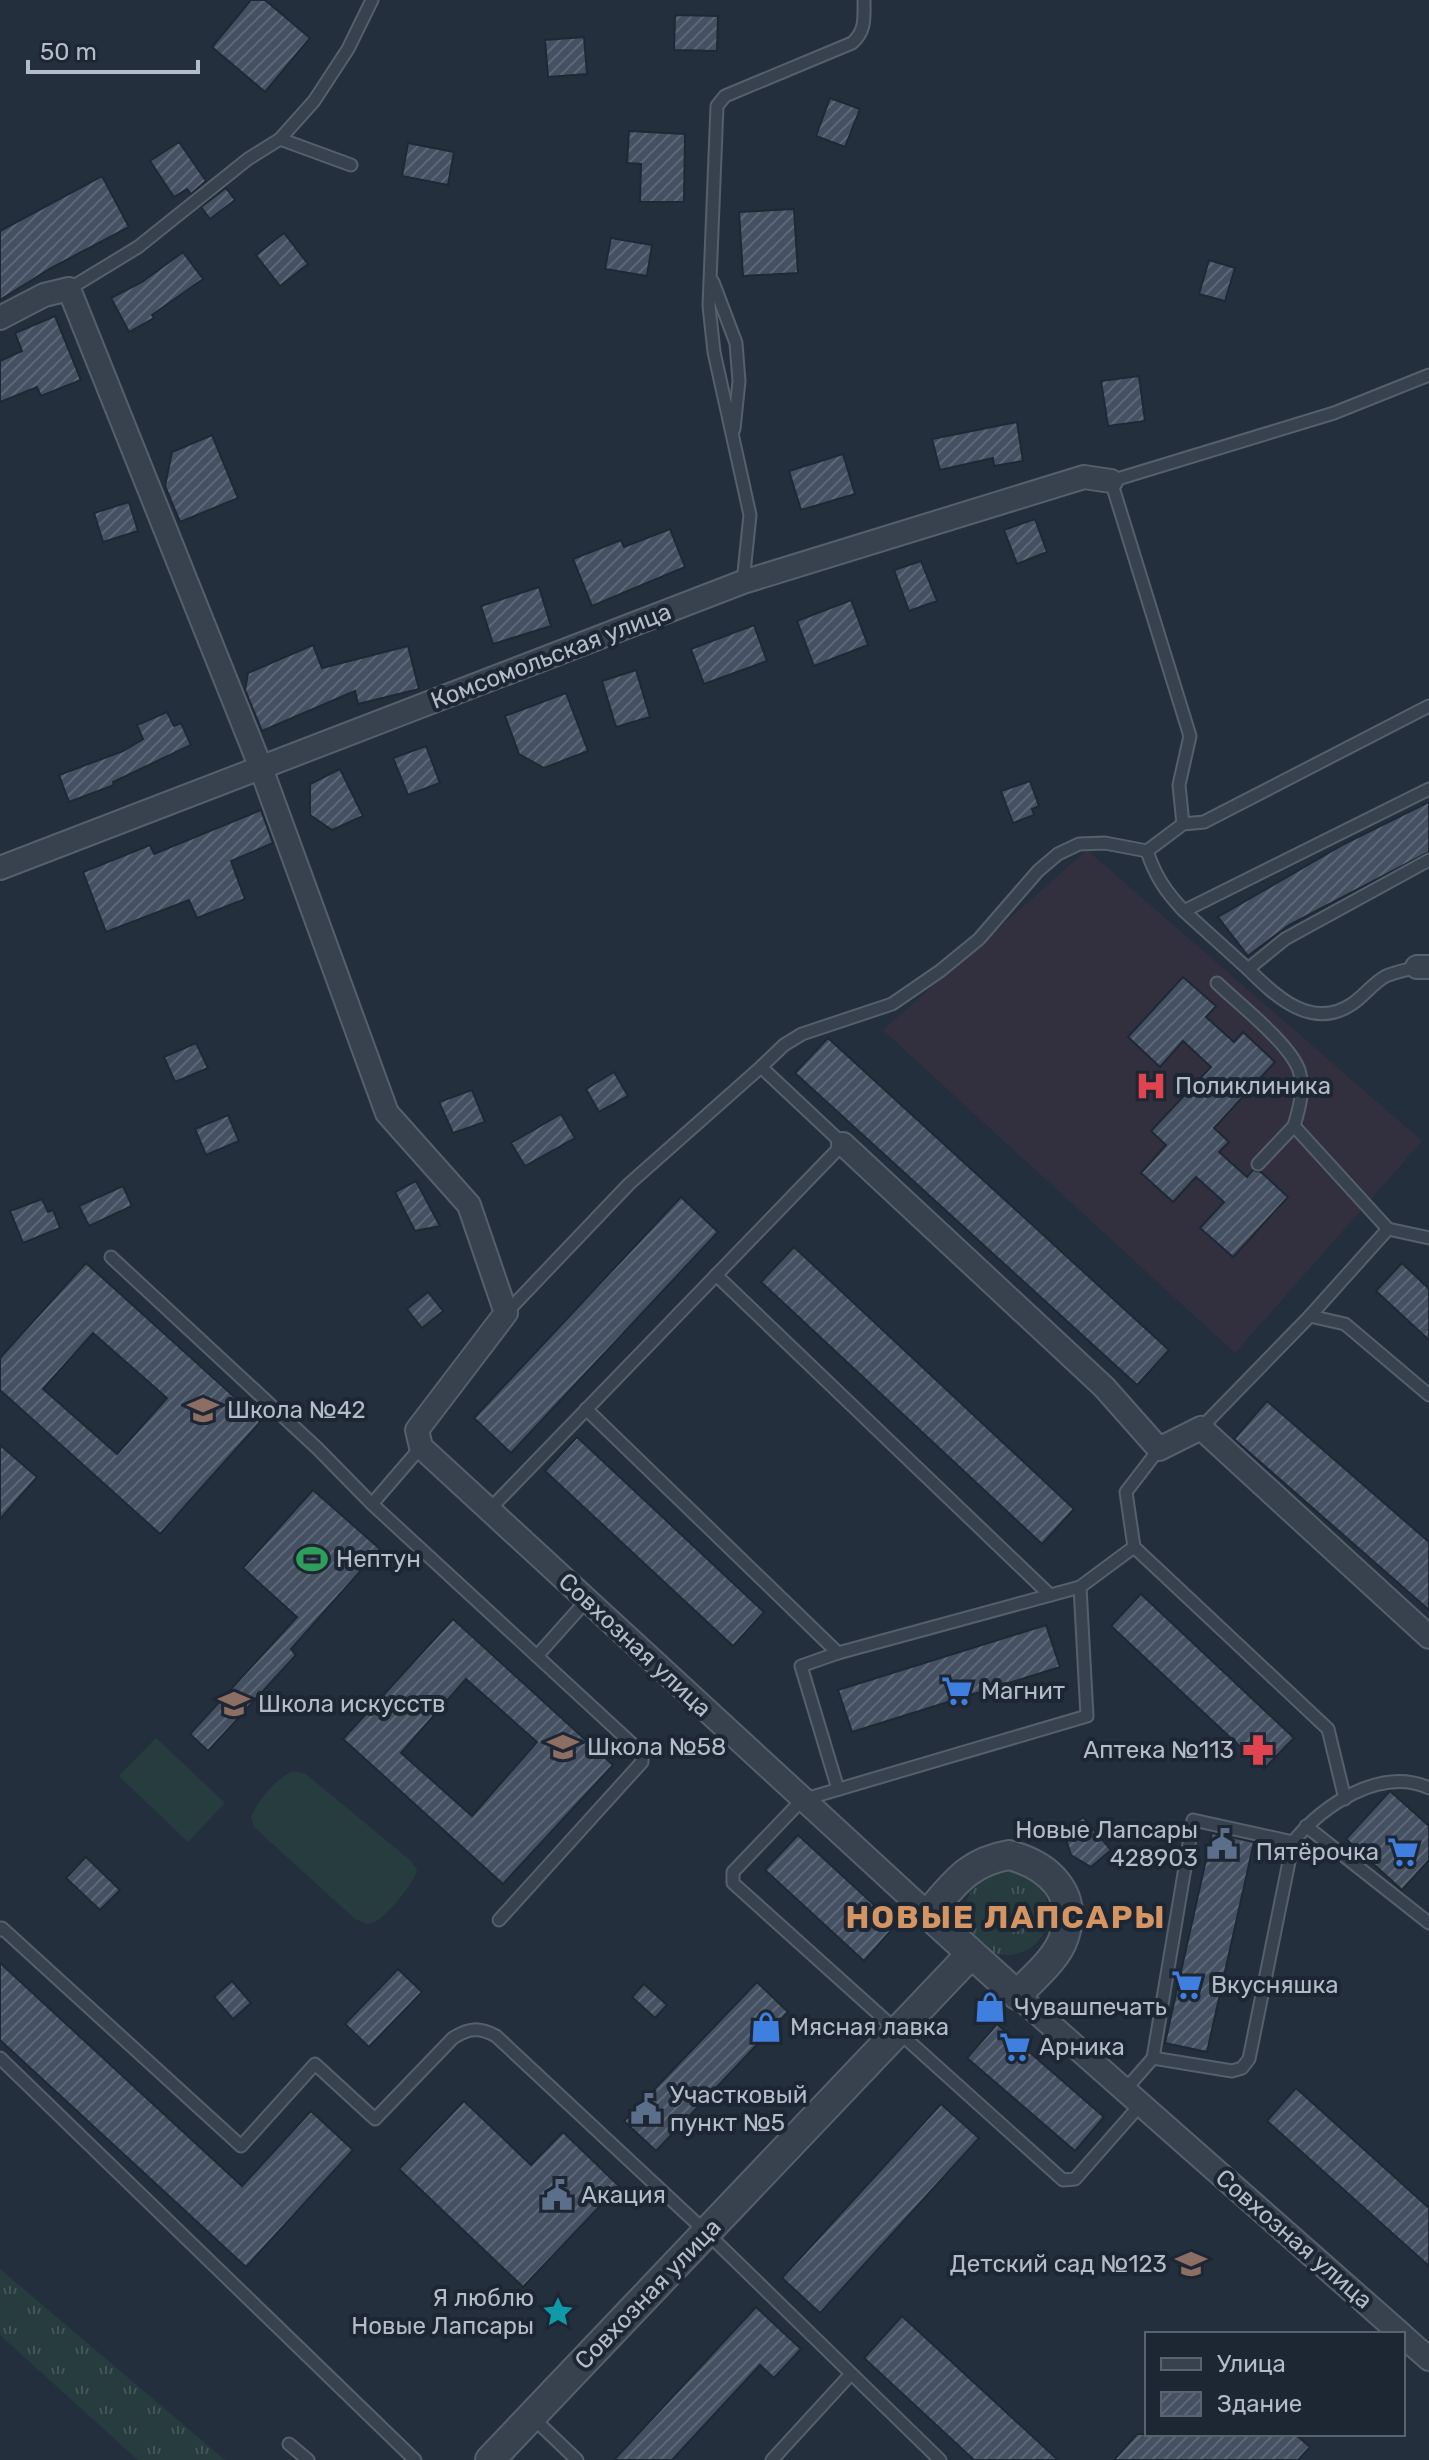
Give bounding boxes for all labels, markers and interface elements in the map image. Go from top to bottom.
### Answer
scale bar [28,24,198,74]
text: 50 m [40,38,97,66]
street label: Комсомольская улица [427,597,675,715]
hospital icon: Поликлиника [1134,1069,1168,1103]
place label: Поликлиника [1175,1072,1331,1100]
school or university icon: Школа №42 [186,1393,220,1427]
place label: Школа №42 [227,1396,366,1424]
sports icon: Нептун [295,1542,329,1576]
place label: Нептун [336,1545,421,1573]
street label: Совхозная улица [553,1567,717,1723]
supermarket icon: Магнит [940,1674,974,1708]
place label: Магнит [981,1677,1065,1705]
school or university icon: Школа искусств [217,1687,251,1721]
place label: Школа искусств [258,1690,446,1718]
school or university icon: Школа №58 [546,1730,580,1764]
place label: Школа №58 [587,1733,726,1761]
pharmacy icon: Аптека №113 [1241,1733,1275,1767]
place label: Аптека №113 [1083,1736,1234,1764]
place label: Новые Лапсары 428903 [1015,1816,1198,1872]
public building icon: Новые Лапсары 428903 [1205,1827,1239,1861]
supermarket icon: Пятёрочка [1386,1835,1420,1869]
place label: Пятёрочка [1256,1838,1379,1866]
district label: НОВЫЕ ЛАПСАРЫ [845,1898,1167,1936]
supermarket icon: Вкусняшка [1170,1968,1204,2002]
place label: Вкусняшка [1211,1971,1339,1999]
shop icon: Чувашпечать [973,1990,1007,2024]
place label: Чувашпечать [1014,1993,1167,2021]
shop icon: Мясная лавка [749,2010,783,2044]
place label: Мясная лавка [790,2013,949,2041]
supermarket icon: Арника [998,2030,1032,2064]
place label: Арника [1039,2033,1125,2061]
place label: Участковый пункт №5 [670,2081,807,2137]
public building icon: Участковый пункт №5 [629,2092,663,2126]
street label: Совхозная улица [1210,2163,1378,2315]
public building icon: Акация [540,2178,574,2212]
place label: Акация [581,2181,666,2209]
street label: Совхозная улица [569,2213,727,2375]
school or university icon: Детский сад №123 [1174,2247,1208,2281]
place label: Детский сад №123 [950,2250,1167,2278]
place label: Я люблю Новые Лапсары [351,2284,534,2340]
place icon: Я люблю Новые Лапсары [541,2295,575,2329]
legend [1145,2332,1405,2436]
text: Улица [1217,2350,1286,2378]
text: Здание [1217,2390,1302,2418]

